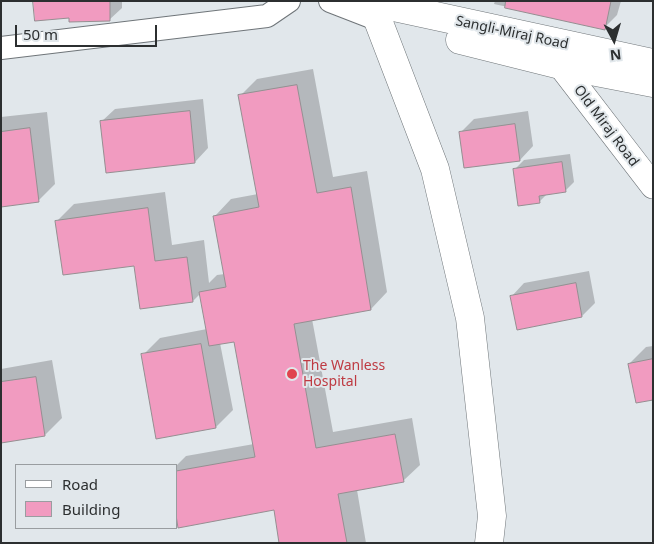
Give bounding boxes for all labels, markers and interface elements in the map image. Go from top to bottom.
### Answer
street label: Sangli-Miraj Road [454,13,570,53]
scale bar [18,15,160,47]
north arrow [589,15,639,65]
text: 50 m [23,24,58,44]
text: N [609,45,622,65]
street label: Old Miraj Road [570,82,642,170]
place label: The Wanless Hospital [303,358,385,391]
marker: The Wanless Hospital [285,367,299,381]
legend [15,464,178,529]
text: Road [62,474,98,494]
text: Building [62,499,120,519]

